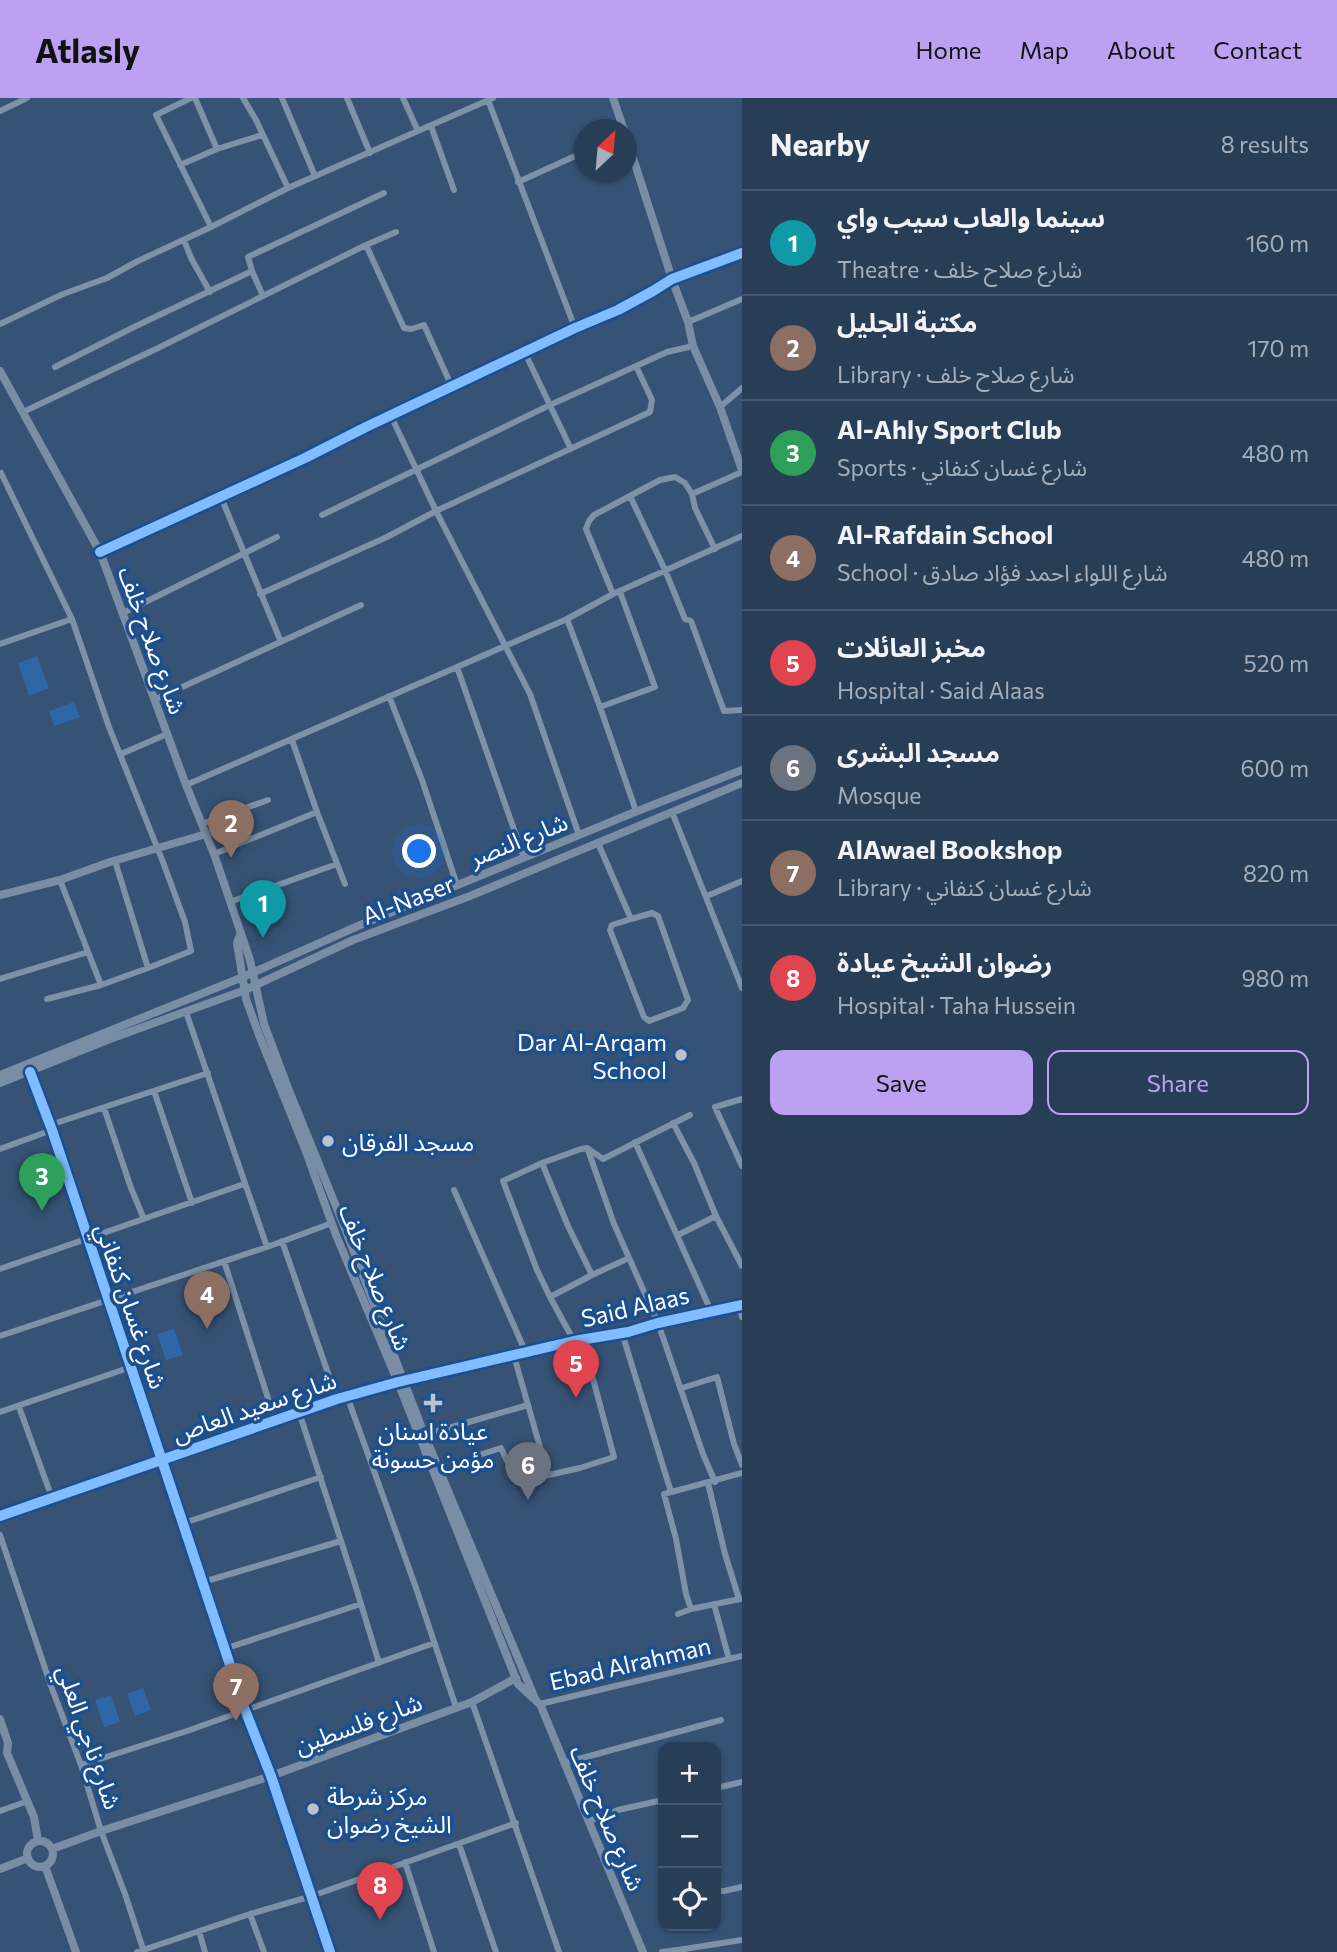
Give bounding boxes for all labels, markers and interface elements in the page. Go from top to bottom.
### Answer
text: Atlasly [35,29,140,70]
text: Home [916,35,982,64]
text: Map [1020,35,1069,64]
text: About [1107,35,1175,64]
text: Contact [1213,35,1302,64]
north arrow [574,119,637,182]
text: Nearby [770,125,870,162]
text: 8 results [1221,130,1309,158]
text: سينما والعاب سيب واي [837,201,1105,232]
text: 1 [788,229,798,257]
text: 160 m [1246,229,1309,257]
text: Theatre · شارع صلاح خلف [837,255,1082,283]
text: مكتبة الجليل [837,306,977,337]
text: 2 [786,334,800,362]
text: 170 m [1248,334,1309,362]
text: Library · شارع صلاح خلف [837,360,1075,388]
text: Al-Ahly Sport Club [837,413,1062,444]
text: 3 [786,439,800,467]
text: 480 m [1242,439,1309,467]
text: Sports · شارع غسان كنفاني [837,453,1087,481]
text: Al-Rafdain School [837,518,1053,549]
text: 4 [786,544,800,572]
text: 480 m [1242,544,1309,572]
text: School · شارع اللواء احمد فؤاد صادق [837,558,1168,586]
street label: شارع صلاح خلف [109,562,193,719]
text: مخبز العائلات [837,631,986,662]
text: 5 [786,649,800,677]
text: 520 m [1244,649,1309,677]
text: Hospital · Said Alaas [837,676,1045,704]
text: مسجد البشرى [837,736,1000,767]
text: 6 [786,754,800,782]
text: 600 m [1241,754,1309,782]
text: Mosque [837,781,921,809]
pin: 2 [208,800,254,858]
street label: شارع النصر [463,806,573,876]
text: AlAwael Bookshop [837,833,1062,864]
your location [402,834,436,868]
text: 7 [787,859,799,887]
text: 820 m [1243,859,1309,887]
street label: Al-Naser [358,868,459,930]
text: Library · شارع غسان كنفاني [837,873,1092,901]
pin: 1 [240,880,286,938]
text: رضوان الشيخ عيادة [837,946,1052,977]
text: 8 [786,964,800,992]
text: 980 m [1242,964,1309,992]
text: Hospital · Taha Hussein [837,991,1076,1019]
place label: Dar Al-Arqam School [517,1027,667,1084]
marker: Dar Al-Arqam School [673,1047,689,1063]
button: Save [770,1050,1033,1115]
button: Share [1047,1050,1309,1115]
place label: مسجد الفرقان [342,1127,474,1157]
marker: مسجد الفرقان [320,1133,336,1149]
pin: 3 [19,1153,65,1211]
street label: شارع صلاح خلف [330,1200,418,1356]
street label: شارع غسان كنفاني [85,1220,174,1394]
pin: 4 [184,1271,230,1329]
street label: Said Alaas [578,1280,692,1332]
pin: 5 [553,1340,599,1398]
street label: شارع سعيد العاص [168,1364,341,1451]
marker: عيادة اسنان مؤمن حسونة [423,1393,443,1413]
place label: عيادة اسنان مؤمن حسونة [372,1416,494,1474]
pin: 6 [505,1442,551,1500]
street label: Ebad Alrahman [546,1630,714,1696]
street label: شارع ناجي العلي [47,1661,128,1815]
pin: 7 [213,1663,259,1721]
street label: شارع فلسطين [290,1687,427,1763]
street label: شارع صلاح خلف [561,1741,652,1897]
map controls [658,1742,721,1931]
button: + [658,1742,721,1805]
place label: مركز شرطة الشيخ رضوان [327,1781,452,1842]
marker: مركز شرطة الشيخ رضوان [305,1801,321,1817]
button: − [658,1805,721,1868]
pin: 8 [357,1862,403,1920]
button: locate [658,1868,721,1931]

